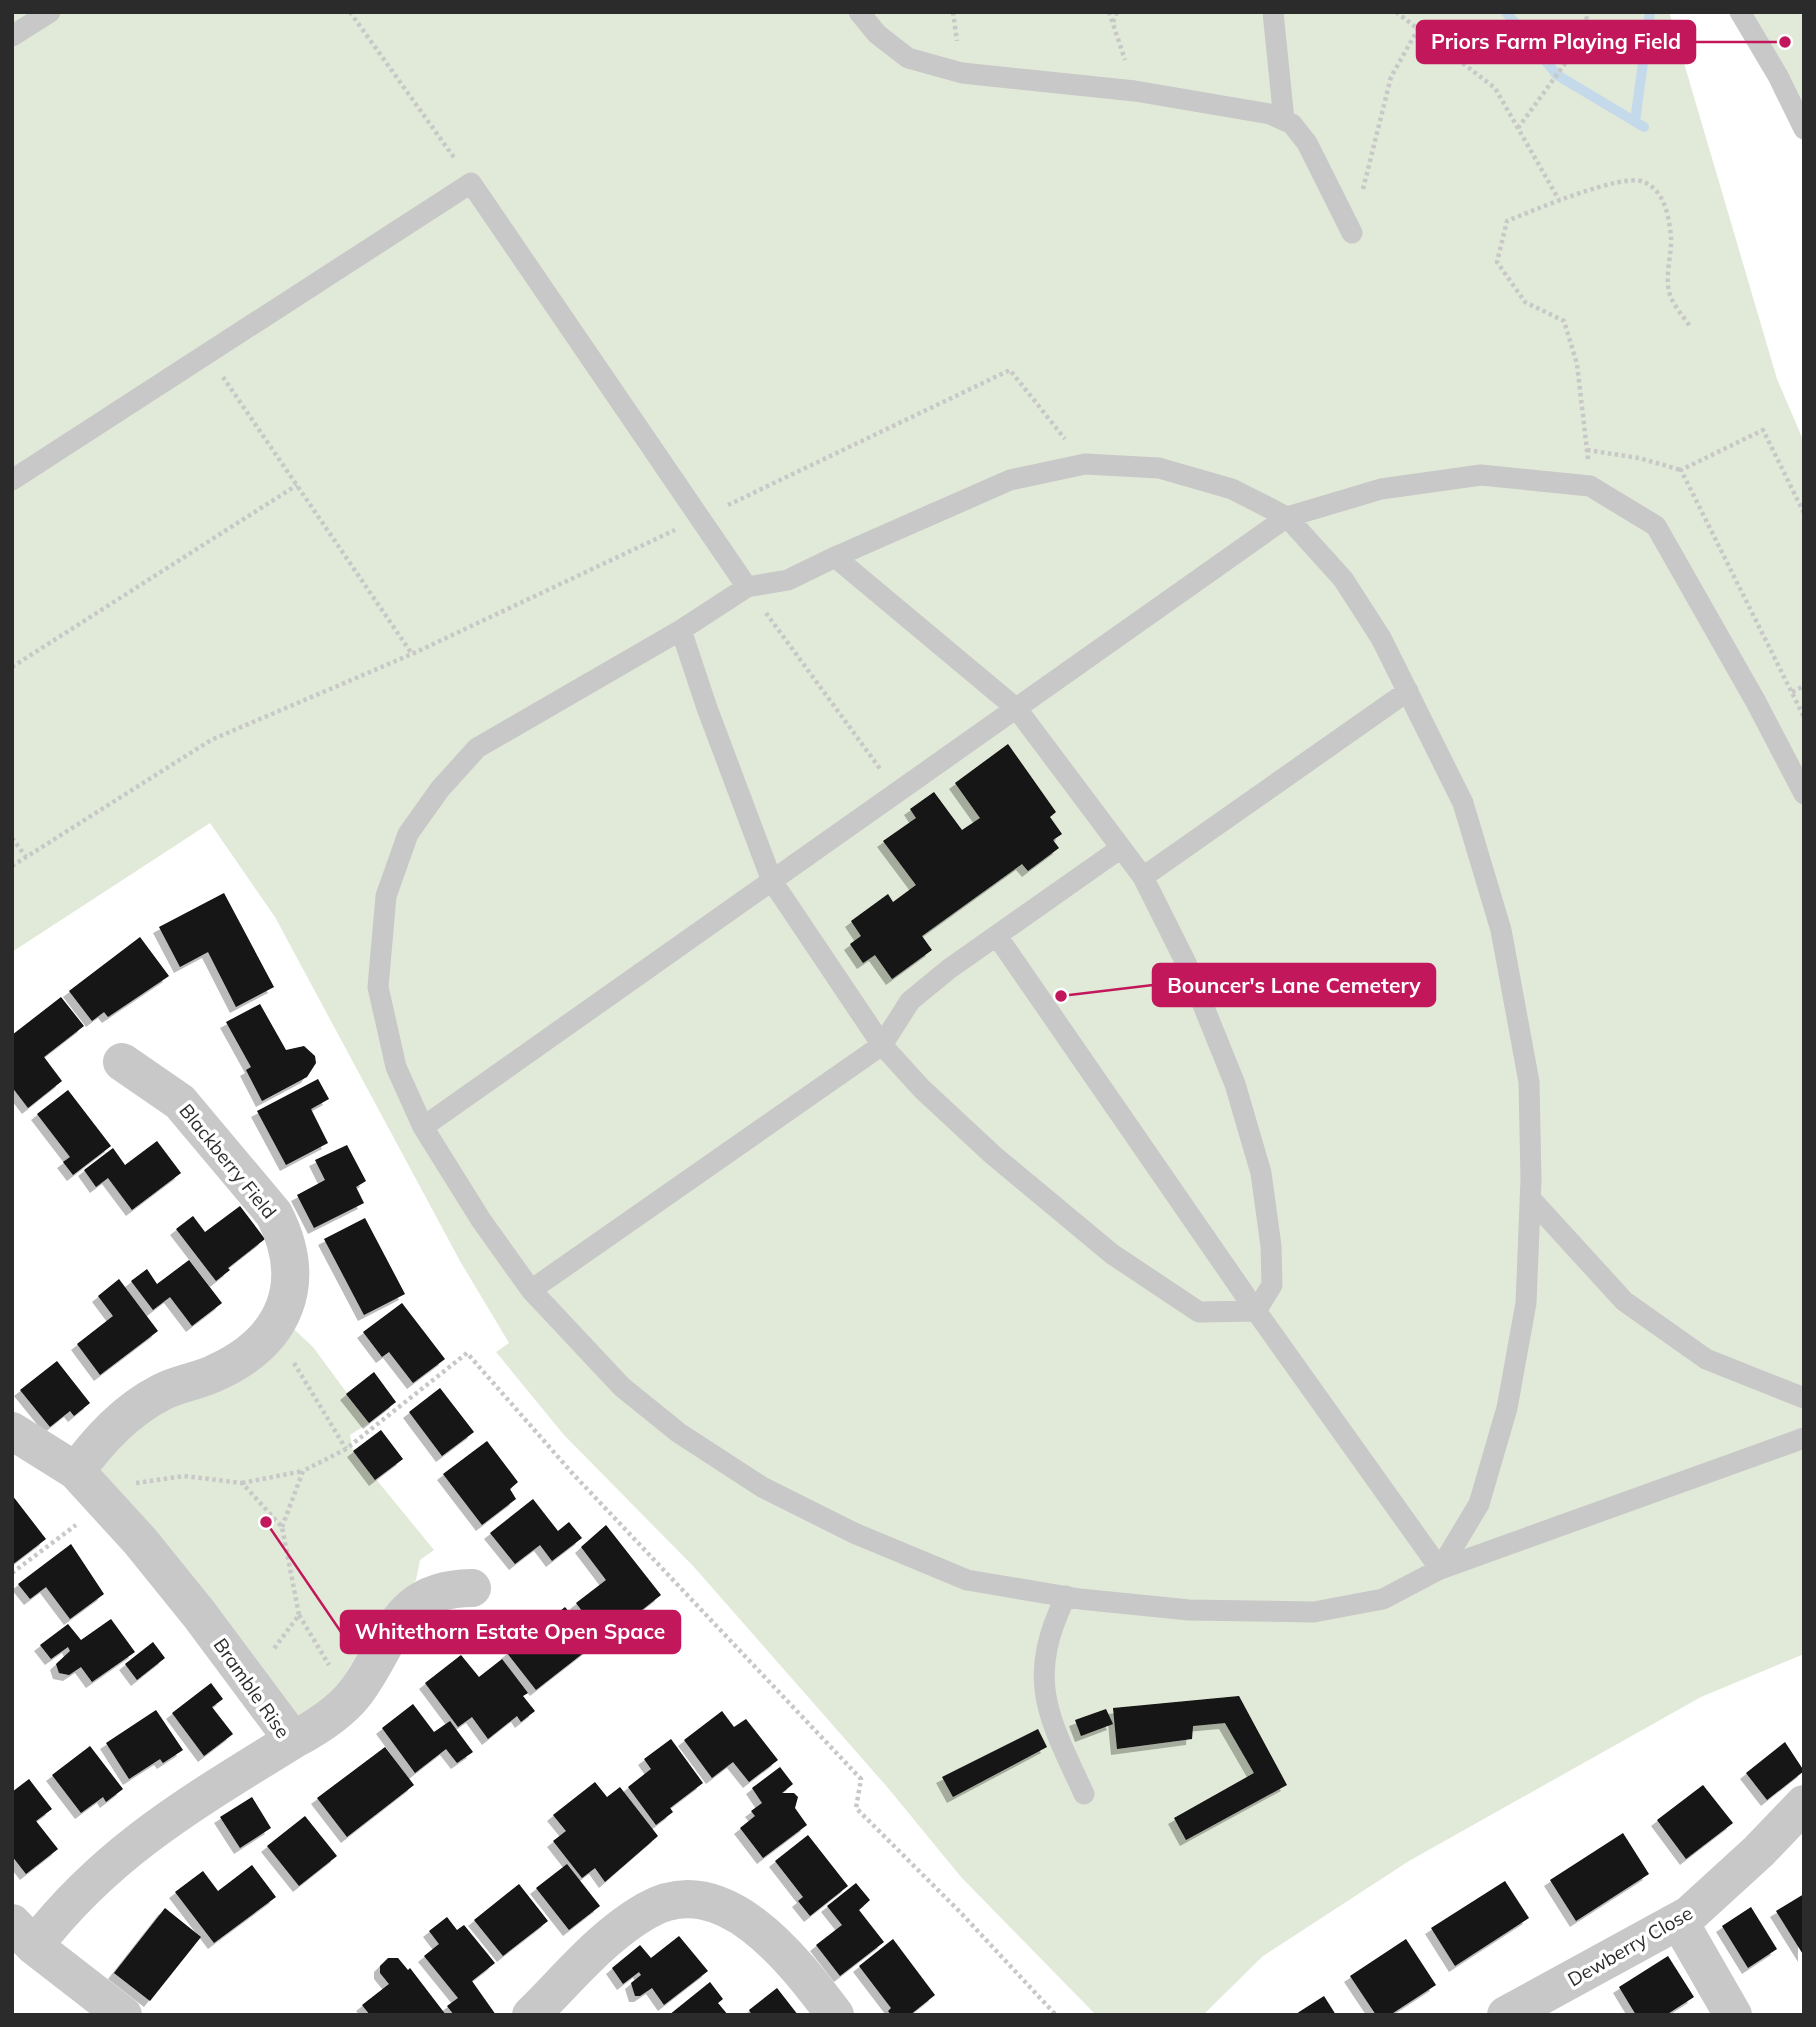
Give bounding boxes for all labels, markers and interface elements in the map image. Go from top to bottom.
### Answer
callout: Priors Farm Playing Field [1417,21,1695,63]
text: Priors Farm Playing Field [1431,28,1681,54]
callout: Bouncer's Lane Cemetery [1153,964,1435,1006]
text: Bouncer's Lane Cemetery [1167,972,1421,998]
street label: Blackberry Field [174,1099,282,1223]
callout: Whitethorn Estate Open Space [341,1611,680,1653]
text: Whitethorn Estate Open Space [355,1618,665,1644]
street label: Bramble Rise [209,1633,295,1743]
street label: Dewberry Close [1563,1901,1697,1991]

